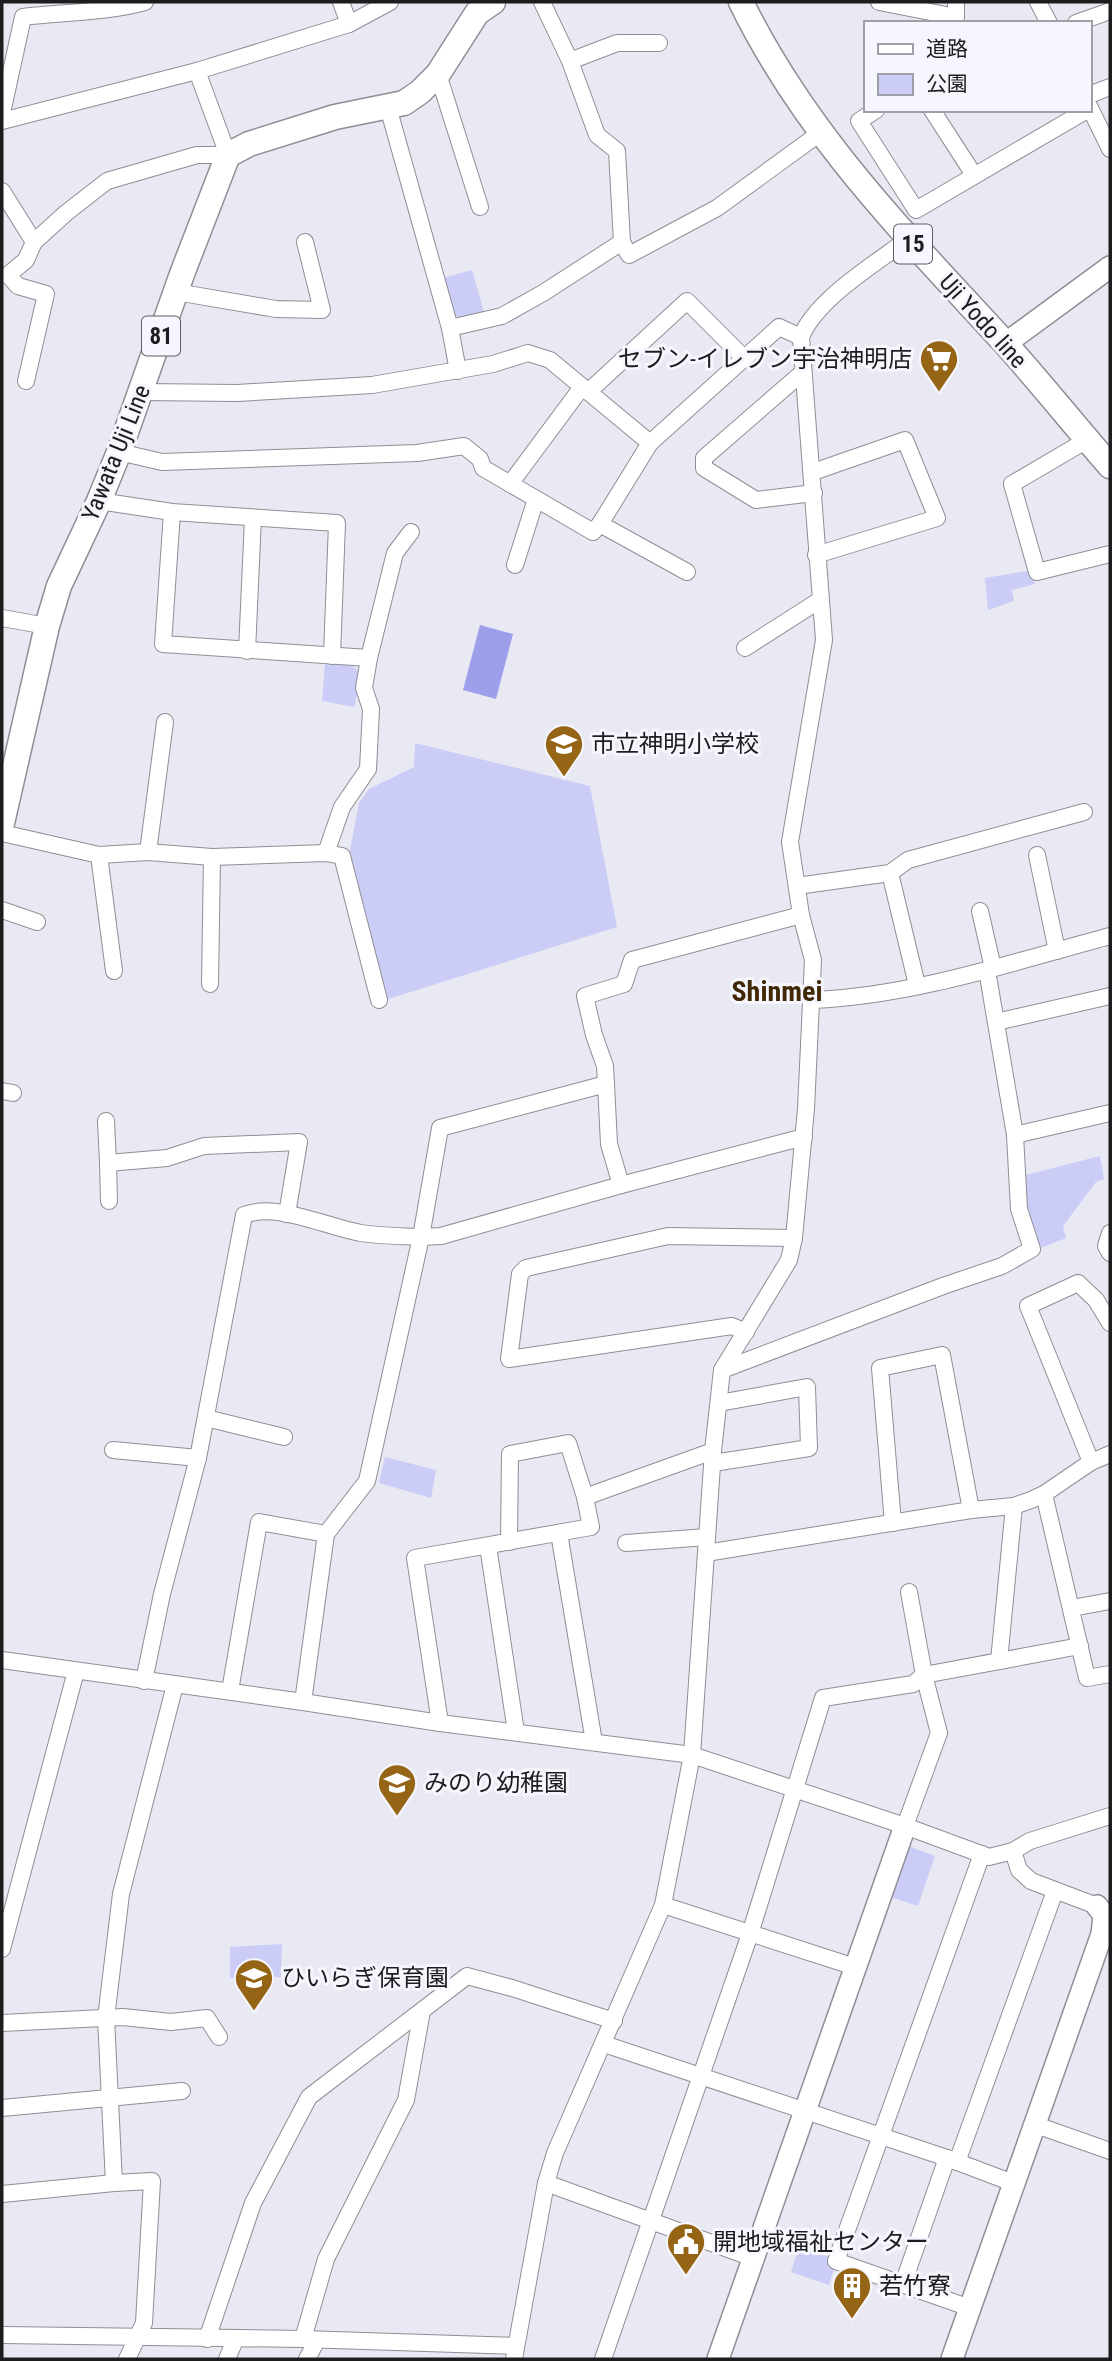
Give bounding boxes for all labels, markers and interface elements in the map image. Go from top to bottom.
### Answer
legend [864,21,1091,112]
text: 道路 [926,37,968,61]
text: 公園 [926,72,968,96]
road number: 15 [894,224,932,264]
street label: Uji Yodo line [933,268,1033,374]
road number: 81 [142,316,180,356]
supermarket icon: セブン-イレブン宇治神明店 [918,338,960,393]
place label: セブン-イレブン宇治神明店 [618,345,912,373]
street label: Yawata Uji Line [76,381,156,525]
school or university icon: 市立神明小学校 [543,723,585,778]
place label: 市立神明小学校 [591,730,759,758]
district label: Shinmei [732,975,822,1008]
school or university icon: みのり幼稚園 [376,1762,418,1817]
place label: みのり幼稚園 [424,1769,568,1797]
school or university icon: ひいらぎ保育園 [233,1957,275,2012]
place label: ひいらぎ保育園 [281,1964,449,1992]
public building icon: 開地域福祉センター [665,2221,707,2276]
place label: 開地域福祉センター [713,2228,929,2256]
building icon: 若竹寮 [831,2265,873,2320]
place label: 若竹寮 [879,2272,951,2300]

